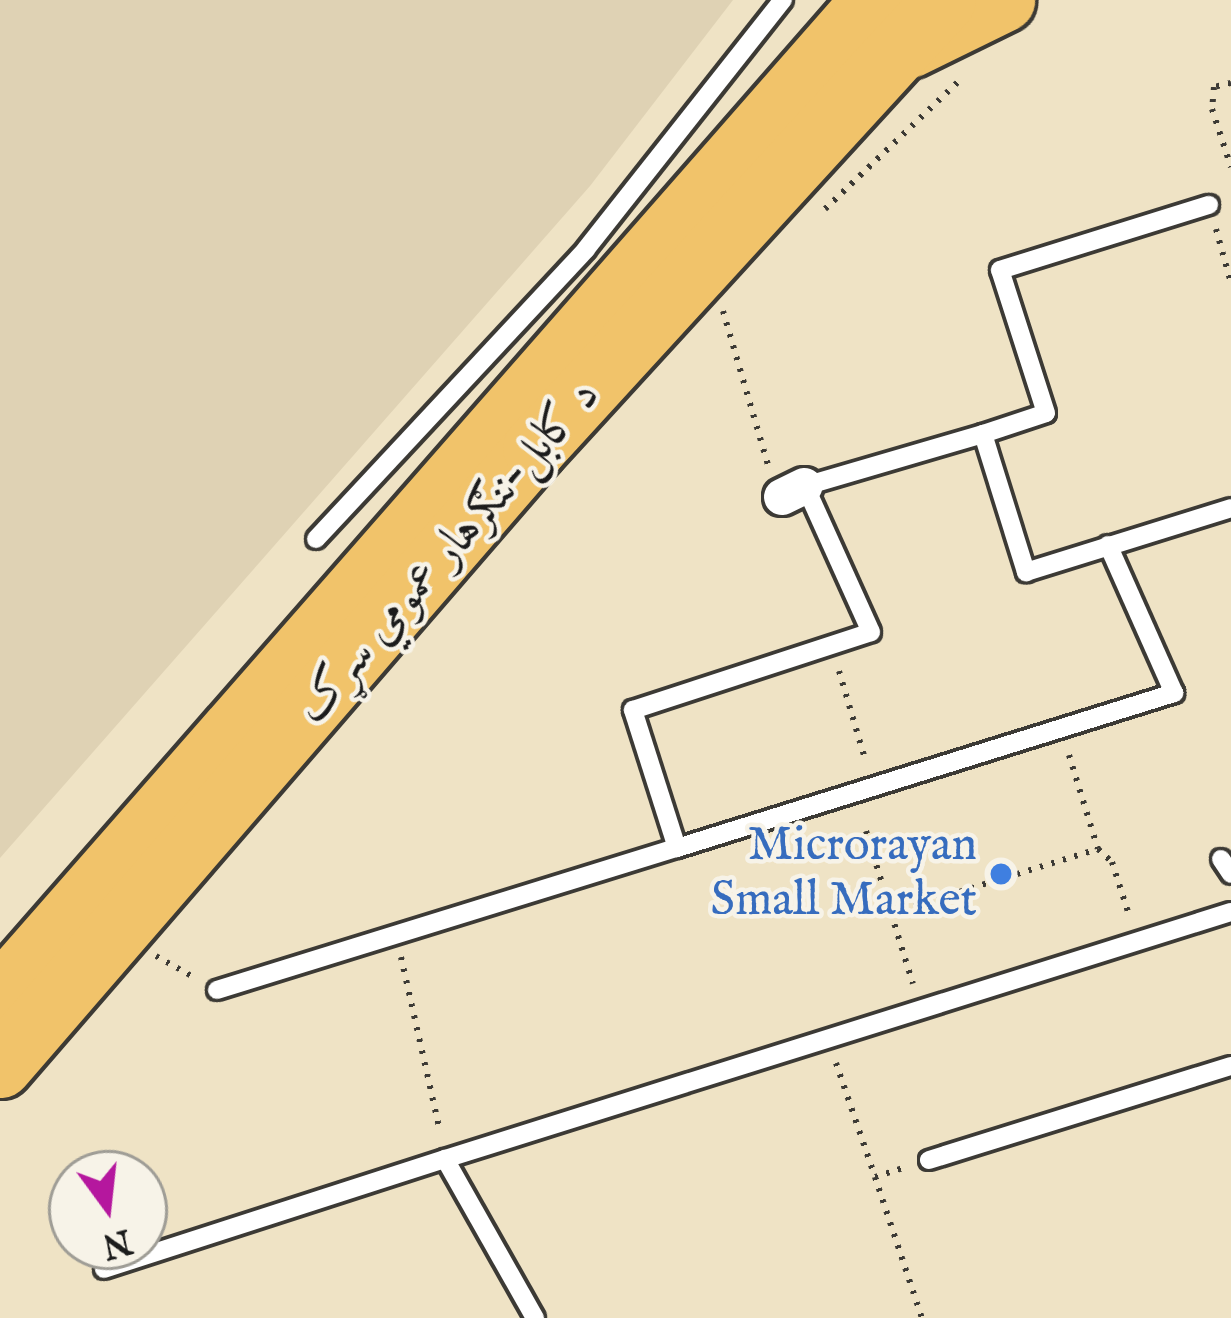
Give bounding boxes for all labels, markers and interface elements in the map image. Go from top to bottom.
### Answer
street label: د کابل–ننګرهار عمومي سړک [283,368,613,736]
place label: Microrayan Small Market [711,817,977,930]
marker: Microrayan Small Market [988,861,1014,887]
north arrow [48,1150,168,1270]
text: N [97,1218,136,1266]

